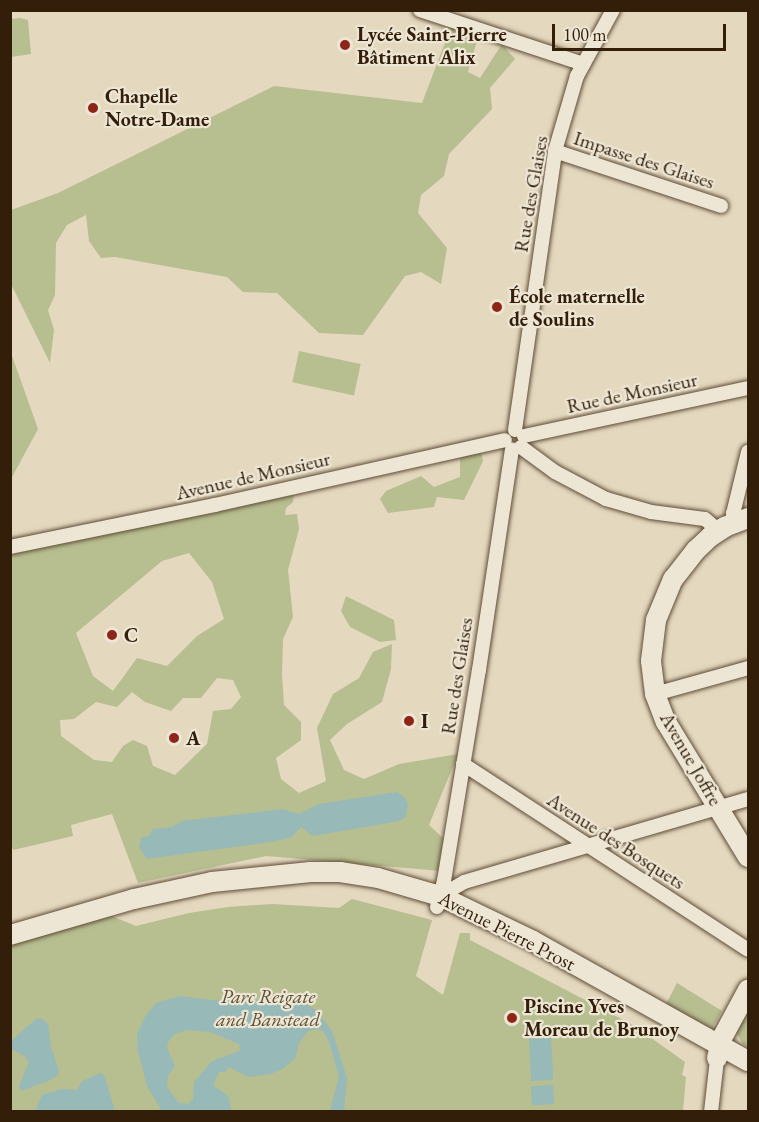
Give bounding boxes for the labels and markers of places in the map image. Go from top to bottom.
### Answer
place label: Lycée Saint-Pierre Bâtiment Alix [357,22,507,69]
marker: Lycée Saint-Pierre Bâtiment Alix [338,38,352,52]
place label: Chapelle Notre-Dame [105,84,209,131]
marker: Chapelle Notre-Dame [86,101,100,115]
place label: École maternelle de Soulins [509,284,645,331]
marker: École maternelle de Soulins [490,300,504,314]
place label: C [124,623,138,647]
marker: C [105,628,119,642]
place label: I [421,709,428,733]
marker: I [402,714,416,728]
place label: A [186,726,200,750]
marker: A [167,731,181,745]
place label: Piscine Yves Moreau de Brunoy [524,994,679,1041]
marker: Piscine Yves Moreau de Brunoy [505,1011,519,1025]

